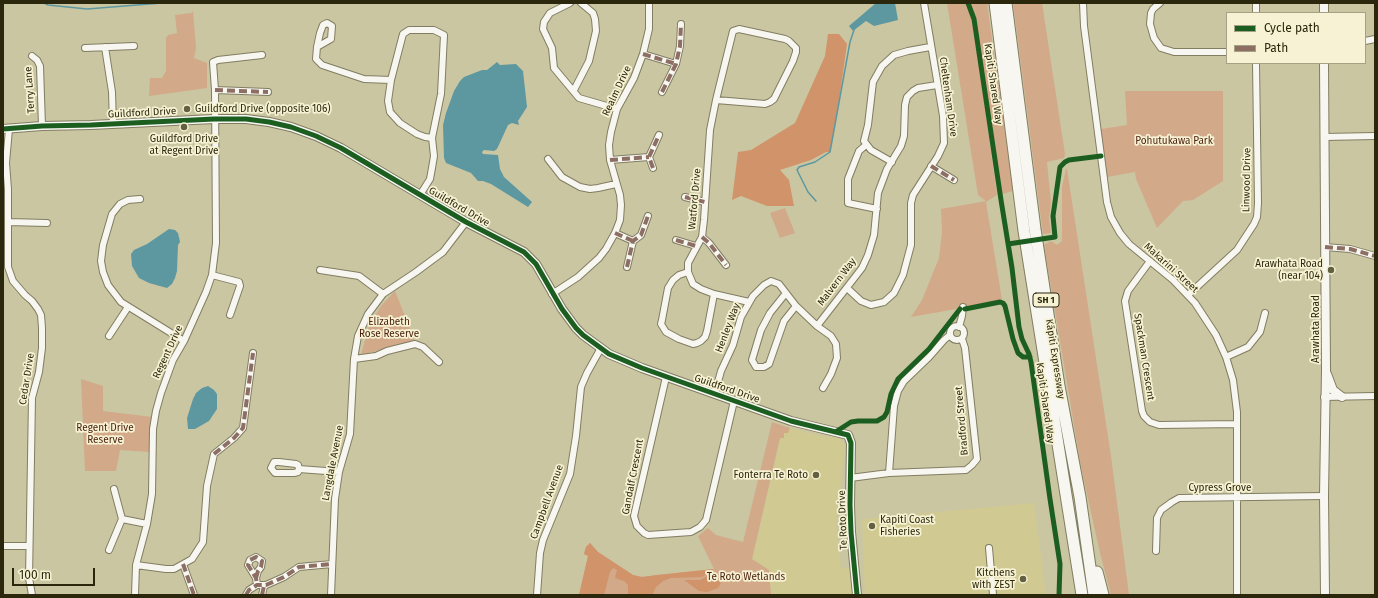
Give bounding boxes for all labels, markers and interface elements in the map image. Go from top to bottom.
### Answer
legend [1226,12,1366,64]
text: Cycle path [1264,21,1320,35]
text: Path [1264,41,1288,55]
street label: Kapiti Shared Way [981,43,1005,125]
street label: Cheltenham Drive [936,56,960,138]
street label: Realm Drive [600,64,634,118]
street label: Terry Lane [22,66,38,114]
place label: Guildford Drive (opposite 106) [195,103,331,115]
marker: Guildford Drive (opposite 106) [182,104,192,114]
street label: Guildford Drive [107,105,177,121]
marker: Guildford Drive at Regent Drive [179,122,189,132]
place label: Guildford Drive at Regent Drive [149,133,219,156]
park label: Pohutukawa Park [1135,135,1213,147]
street label: Linwood Drive [1240,148,1254,212]
street label: Watford Drive [686,168,704,230]
street label: Guildford Drive [426,185,492,229]
street label: Makarini Street [1141,241,1201,295]
street label: Malvern Way [815,256,859,308]
place label: Arawhata Road (near 104) [1255,258,1323,282]
marker: Arawhata Road (near 104) [1326,265,1336,275]
road number: SH 1 [1033,293,1059,307]
street label: Arawhata Road [1310,295,1322,363]
street label: Henley Way [713,302,743,354]
street label: Spackman Crescent [1131,313,1157,401]
park label: Elizabeth Rose Reserve [359,316,419,340]
street label: Kāpiti Expressway [1043,318,1067,400]
street label: Regent Drive [150,323,186,381]
street label: Cedar Drive [17,352,37,406]
street label: Kapiti Shared Way [1033,362,1057,444]
street label: Guildford Drive [693,372,761,406]
street label: Bradford Street [953,386,971,456]
park label: Regent Drive Reserve [76,422,134,446]
street label: Langdale Avenue [320,424,346,502]
street label: Gandalf Crescent [620,438,646,516]
street label: Campbell Avenue [528,463,566,541]
place label: Fonterra Te Roto [734,469,808,481]
marker: Fonterra Te Roto [811,470,821,480]
street label: Cypress Grove [1189,482,1251,494]
street label: Te Roto Drive [836,490,850,550]
place label: Kapiti Coast Fisheries [880,514,934,538]
marker: Kapiti Coast Fisheries [867,521,877,531]
scale bar [14,560,97,586]
place label: Kitchens with ZEST [972,567,1015,590]
text: 100 m [19,568,51,582]
park label: Te Roto Wetlands [707,571,785,583]
marker: Kitchens with ZEST [1018,574,1028,584]

